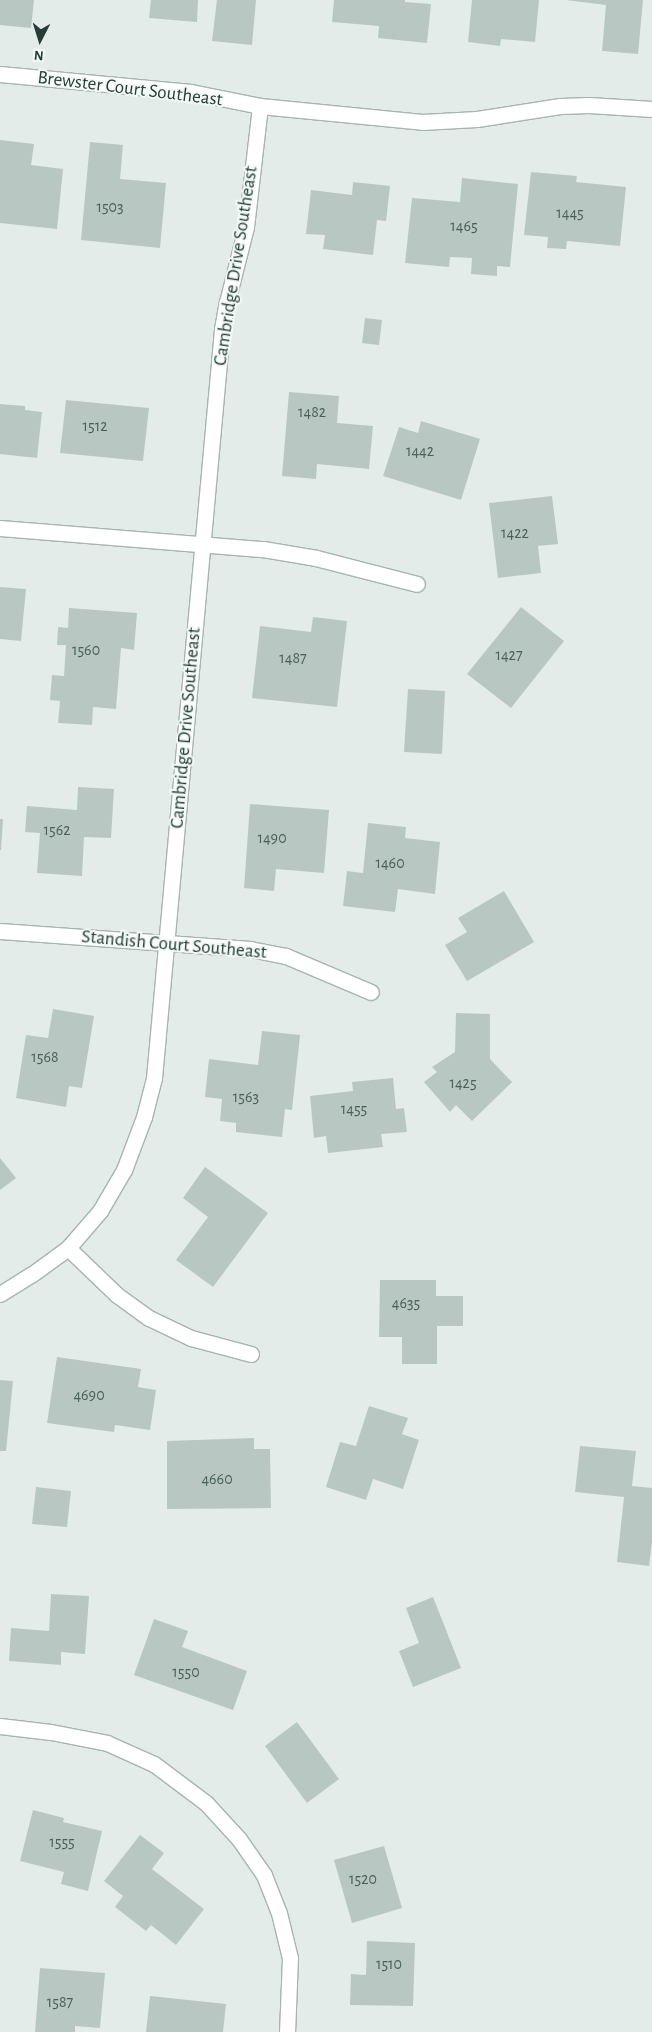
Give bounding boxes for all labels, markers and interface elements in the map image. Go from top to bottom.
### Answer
north arrow [15,15,65,65]
text: N [33,48,44,62]
street label: Brewster Court Southeast [36,66,224,112]
street label: Cambridge Drive Southeast [209,165,263,367]
house number: 1503 [96,197,124,217]
house number: 1445 [556,203,584,223]
house number: 1465 [450,216,478,236]
house number: 1482 [298,402,326,422]
house number: 1512 [83,416,107,436]
house number: 1442 [406,441,434,461]
house number: 1422 [501,523,529,543]
street label: Cambridge Drive Southeast [166,626,206,830]
house number: 1560 [72,640,100,660]
house number: 1427 [495,645,523,665]
house number: 1487 [279,648,307,668]
house number: 1562 [44,820,70,840]
house number: 1490 [257,828,287,848]
house number: 1460 [375,853,405,873]
street label: Standish Court Southeast [80,926,268,964]
house number: 1568 [31,1047,59,1067]
house number: 1425 [449,1073,477,1093]
house number: 1563 [233,1087,259,1107]
house number: 1455 [341,1099,367,1119]
house number: 4635 [392,1293,420,1313]
house number: 4690 [73,1385,105,1405]
house number: 4660 [201,1469,233,1489]
house number: 1550 [172,1662,200,1682]
house number: 1555 [49,1832,75,1852]
house number: 1520 [349,1869,377,1889]
house number: 1510 [376,1954,402,1974]
house number: 1587 [47,1992,73,2012]

